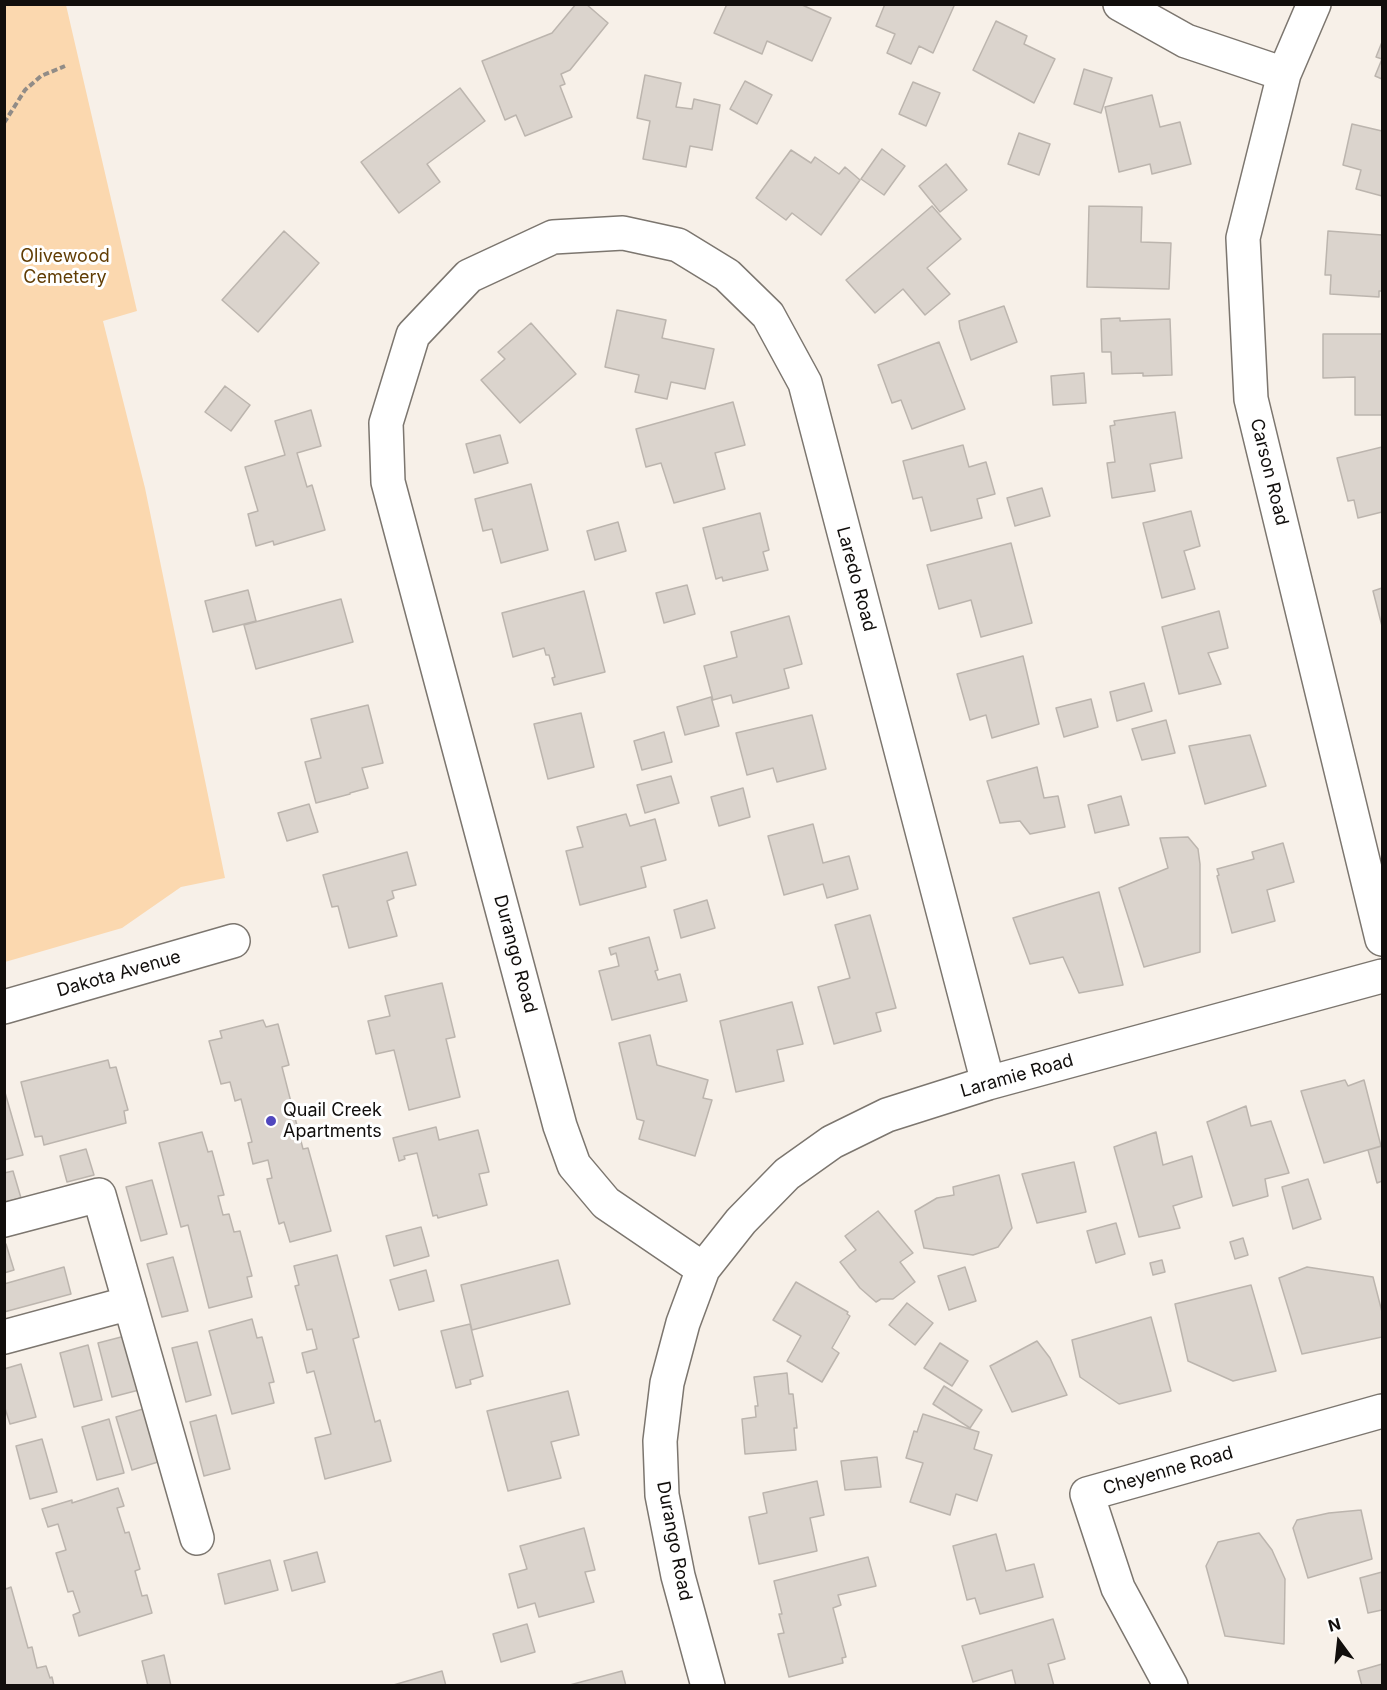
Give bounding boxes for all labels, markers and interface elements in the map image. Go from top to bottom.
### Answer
park label: Olivewood Cemetery [20,246,110,288]
street label: Carson Road [1245,416,1293,528]
street label: Laredo Road [832,524,880,634]
street label: Durango Road [489,893,541,1015]
street label: Dakota Avenue [55,946,183,1002]
street label: Laramie Road [958,1050,1076,1102]
place label: Quail Creek Apartments [283,1100,382,1142]
marker: Quail Creek Apartments [264,1114,278,1128]
street label: Cheyenne Road [1100,1442,1236,1500]
street label: Durango Road [652,1479,696,1603]
north arrow [1309,1612,1369,1672]
text: N [1326,1613,1343,1636]

